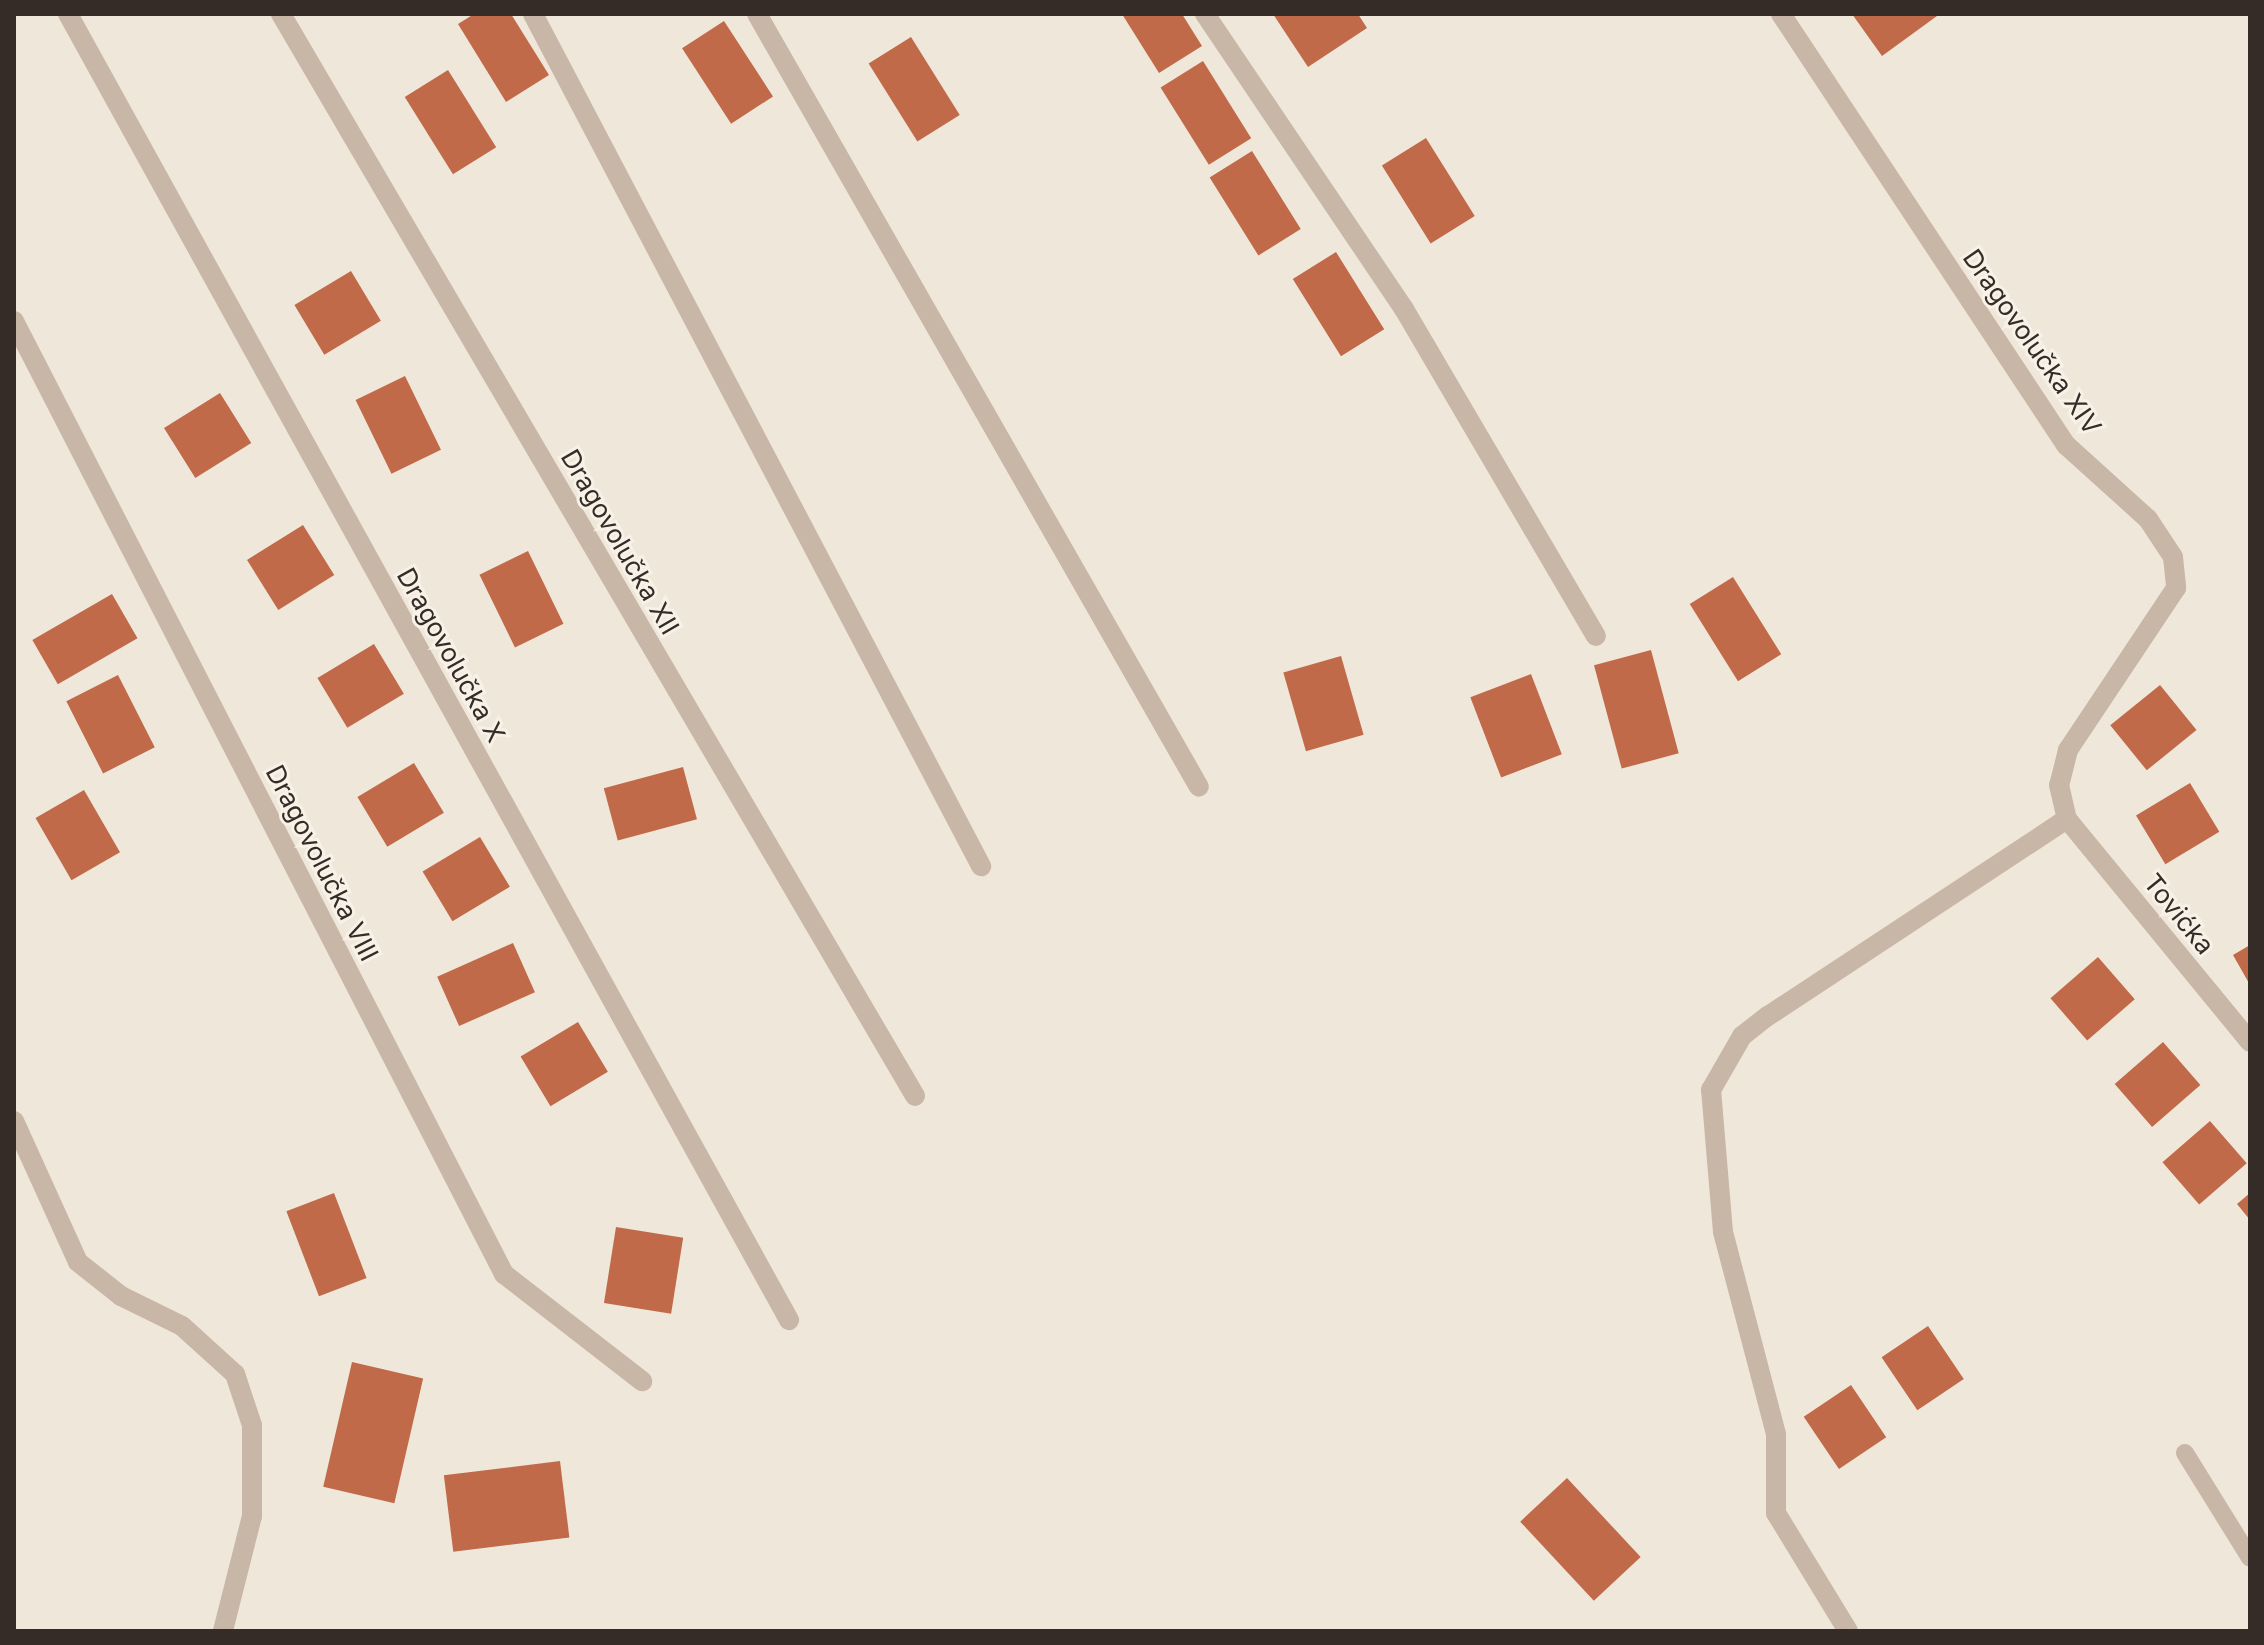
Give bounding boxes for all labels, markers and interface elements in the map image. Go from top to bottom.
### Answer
street label: Dragovolučka XIV [1956,243,2108,441]
street label: Dragovolučka XII [554,444,686,640]
street label: Dragovolučka X [390,562,512,748]
street label: Dragovolučka VIII [259,760,385,966]
street label: Tovićka [2137,867,2221,961]

